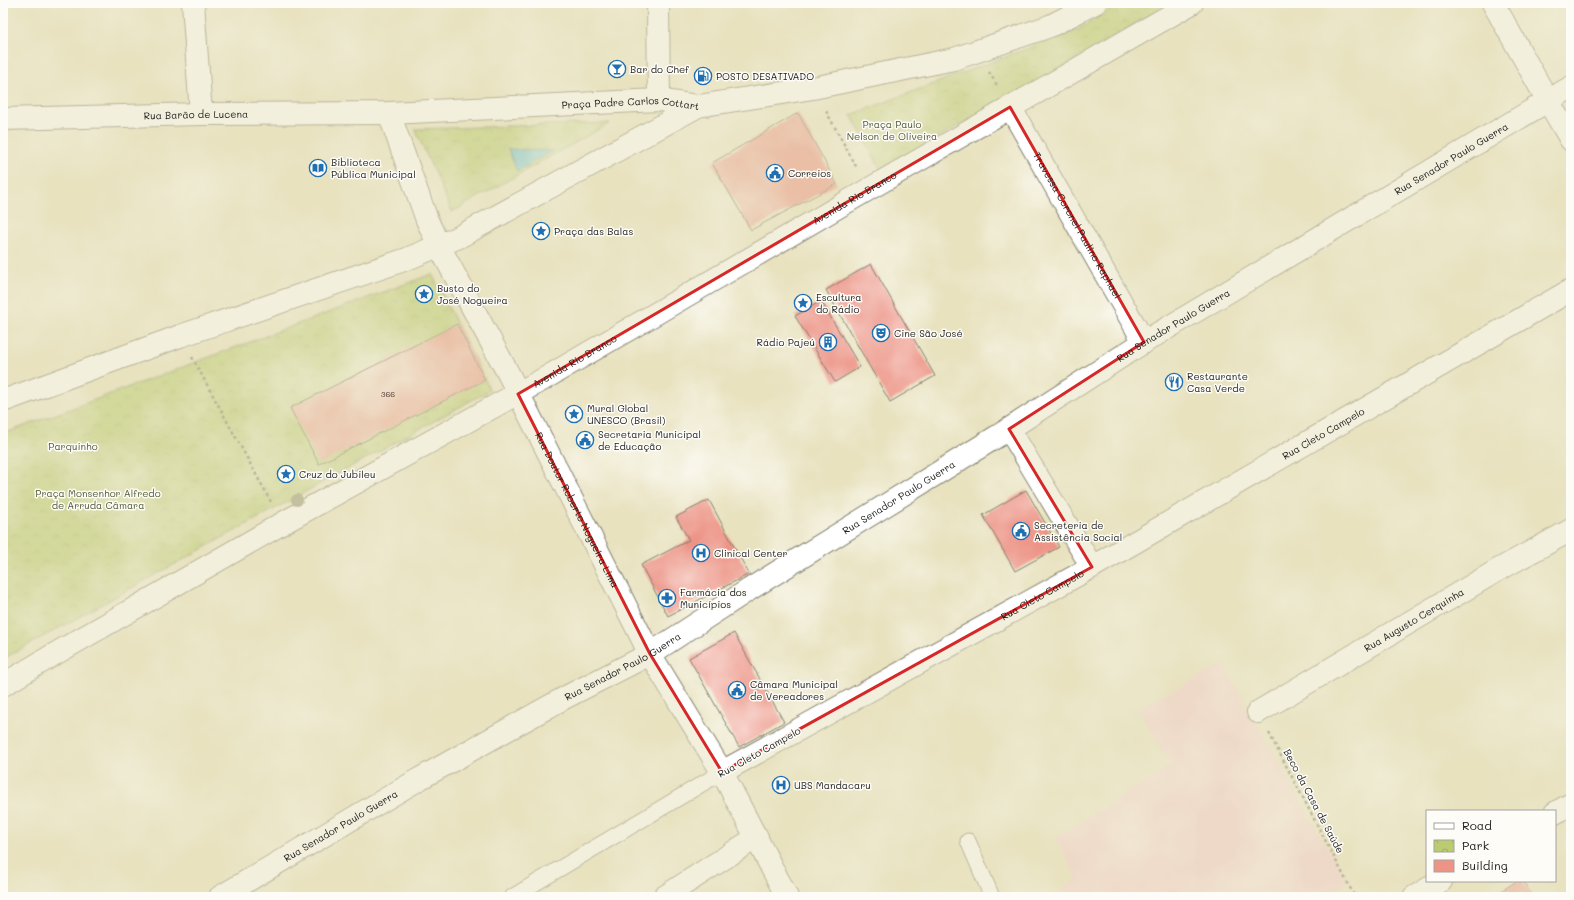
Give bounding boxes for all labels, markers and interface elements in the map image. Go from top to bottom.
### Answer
bar icon: Bar do Chef [607,59,627,79]
place label: Bar do Chef [630,62,690,76]
fuel station icon: POSTO DESATIVADO [693,66,713,86]
place label: POSTO DESATIVADO [716,69,814,83]
street label: Praça Padre Carlos Cottart [561,93,700,113]
street label: Rua Barão de Lucena [143,107,248,122]
park label: Praça Paulo Nelson de Oliveira [847,117,937,143]
street label: Rua Senador Paulo Guerra [1391,119,1511,198]
street label: Travessa Coronel Paulino Raphael [1030,149,1125,301]
place label: Biblioteca Pública Municipal [331,155,416,181]
library icon: Biblioteca Pública Municipal [308,158,328,178]
public building icon: Correios [765,163,785,183]
place label: Correios [788,166,831,180]
street label: Avenida Rio Branco [810,168,899,228]
place icon: Praça das Balas [531,221,551,241]
place label: Praça das Balas [554,224,633,238]
place label: Busto do José Nogueira [437,281,508,307]
place icon: Busto do José Nogueira [414,284,434,304]
street label: Rua Senador Paulo Guerra [1114,285,1232,365]
place label: Escultura do Rádio [816,290,862,316]
place icon: Escultura do Rádio [793,293,813,313]
theatre icon: Cine São José [871,323,891,343]
place label: Cine São José [894,326,963,340]
street label: Avenida Rio Branco [530,331,619,391]
building icon: Rádio Pajeú [818,332,838,352]
place label: Rádio Pajeú [756,335,815,349]
place label: Restaurante Casa Verde [1187,369,1248,395]
restaurant icon: Restaurante Casa Verde [1164,372,1184,392]
house number: 366 [381,389,395,399]
place label: Mural Global UNESCO (Brasil) [587,401,665,427]
place icon: Mural Global UNESCO (Brasil) [564,404,584,424]
street label: Rua Cleto Campelo [1279,404,1367,463]
place label: Secretaria Municipal de Educação [598,427,701,453]
street label: Rua Doutor Roberto Nogueira Lima [532,430,622,590]
public building icon: Secretaria Municipal de Educação [575,430,595,450]
park label: Parquinho [48,439,98,453]
street label: Rua Senador Paulo Guerra [839,457,958,537]
place icon: Cruz do Jubileu [276,464,296,484]
place label: Cruz do Jubileu [299,467,375,481]
park label: Praça Monsenhor Alfredo de Arruda Câmara [35,486,161,512]
place label: Secreteria de Assistência Social [1034,518,1122,544]
public building icon: Secreteria de Assistência Social [1011,521,1031,541]
hospital icon: Clinical Center [691,543,711,563]
place label: Clinical Center [714,546,788,560]
street label: Rua Cleto Campelo [998,566,1086,623]
place label: Farmácia dos Municípios [680,585,747,611]
street label: Rua Augusto Cerquinha [1361,585,1466,655]
pharmacy icon: Farmácia dos Municípios [657,588,677,608]
street label: Rua Senador Paulo Guerra [562,629,683,704]
place label: Câmara Municipal de Vereadores [750,677,838,703]
public building icon: Câmara Municipal de Vereadores [727,680,747,700]
street label: Rua Cleto Campelo [715,723,803,781]
street label: Beco da Casa de Saúde [1280,746,1348,856]
hospital icon: UBS Mandacaru [771,775,791,795]
place label: UBS Mandacaru [794,778,871,792]
street label: Rua Senador Paulo Guerra [281,786,400,865]
legend [1426,810,1556,882]
text: Road [1462,817,1492,833]
text: Park [1462,837,1489,853]
text: Building [1462,857,1508,873]

